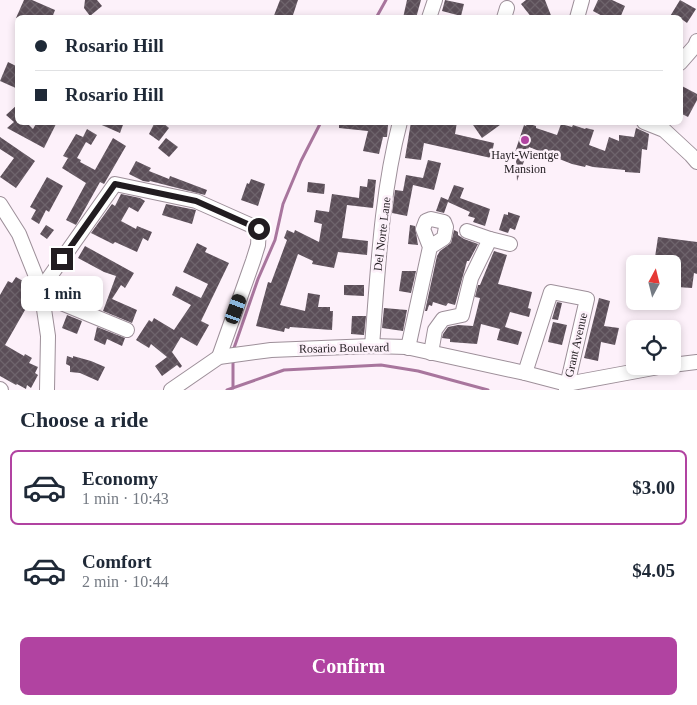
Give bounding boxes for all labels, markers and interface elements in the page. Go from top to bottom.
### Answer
text: Rosario Hill [65,35,164,56]
text: Rosario Hill [65,84,164,105]
marker: Hayt-Wientge Mansion [519,134,531,146]
place label: Hayt-Wientge Mansion [491,148,559,176]
street label: Del Norte Lane [371,196,393,272]
route start [248,218,270,240]
route end [51,248,73,270]
north arrow [626,255,681,310]
map controls [626,255,681,375]
callout: 1 min [21,276,103,312]
text: 1 min [43,285,81,302]
car [223,292,248,326]
street label: Grant Avenue [562,311,590,379]
button: locate [626,320,681,375]
street label: Rosario Boulevard [299,340,389,356]
text: Choose a ride [20,407,148,432]
icon: car [22,465,67,510]
text: Economy [82,468,158,489]
text: $3.00 [632,477,675,498]
text: 1 min · 10:43 [82,490,169,507]
icon: car [22,548,67,593]
text: Comfort [82,551,152,572]
text: $4.05 [632,560,675,581]
text: 2 min · 10:44 [82,573,169,590]
button: Confirm [20,637,677,695]

